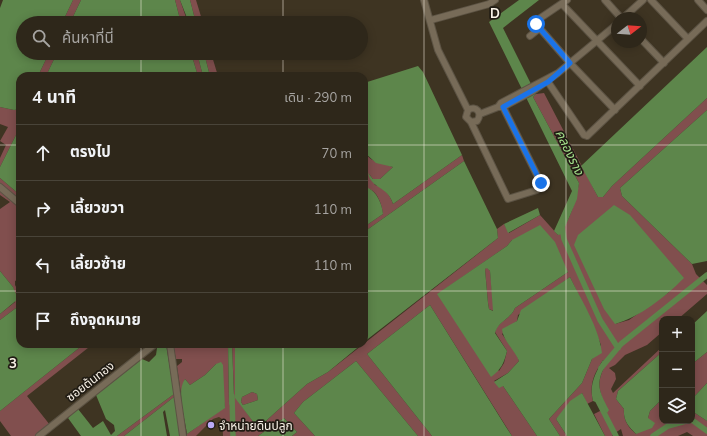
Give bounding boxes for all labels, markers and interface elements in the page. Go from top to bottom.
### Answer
text: D [490,5,500,21]
north arrow [611,12,647,48]
route start [527,15,545,33]
search box [16,16,368,60]
icon: search [30,27,52,49]
text: ค้นหาที่นี่ [62,28,114,47]
text: 4 นาที [32,86,76,107]
text: เดิน · 290 m [284,89,352,105]
water label: คลองราง [552,127,588,178]
icon: ahead [32,142,54,164]
text: ตรงไป [70,142,111,161]
text: 70 m [322,145,352,161]
route end [532,174,550,192]
icon: right [32,198,54,220]
text: เลี้ยวขวา [70,198,124,217]
text: 110 m [314,201,352,217]
icon: left [32,254,54,276]
text: เลี้ยวซ้าย [70,254,126,273]
text: 110 m [314,257,352,273]
icon: arrive [32,310,54,332]
text: ถึงจุดหมาย [70,310,141,329]
map controls [659,316,695,424]
button: + [659,316,695,352]
button: − [659,352,695,388]
text: 3 [9,355,17,371]
street label: ซอยต้นทอง [63,358,117,404]
button: layers [659,388,695,424]
place label: จำหน่ายดินปลูก [219,418,293,433]
marker: จำหน่ายดินปลูก [206,420,216,430]

